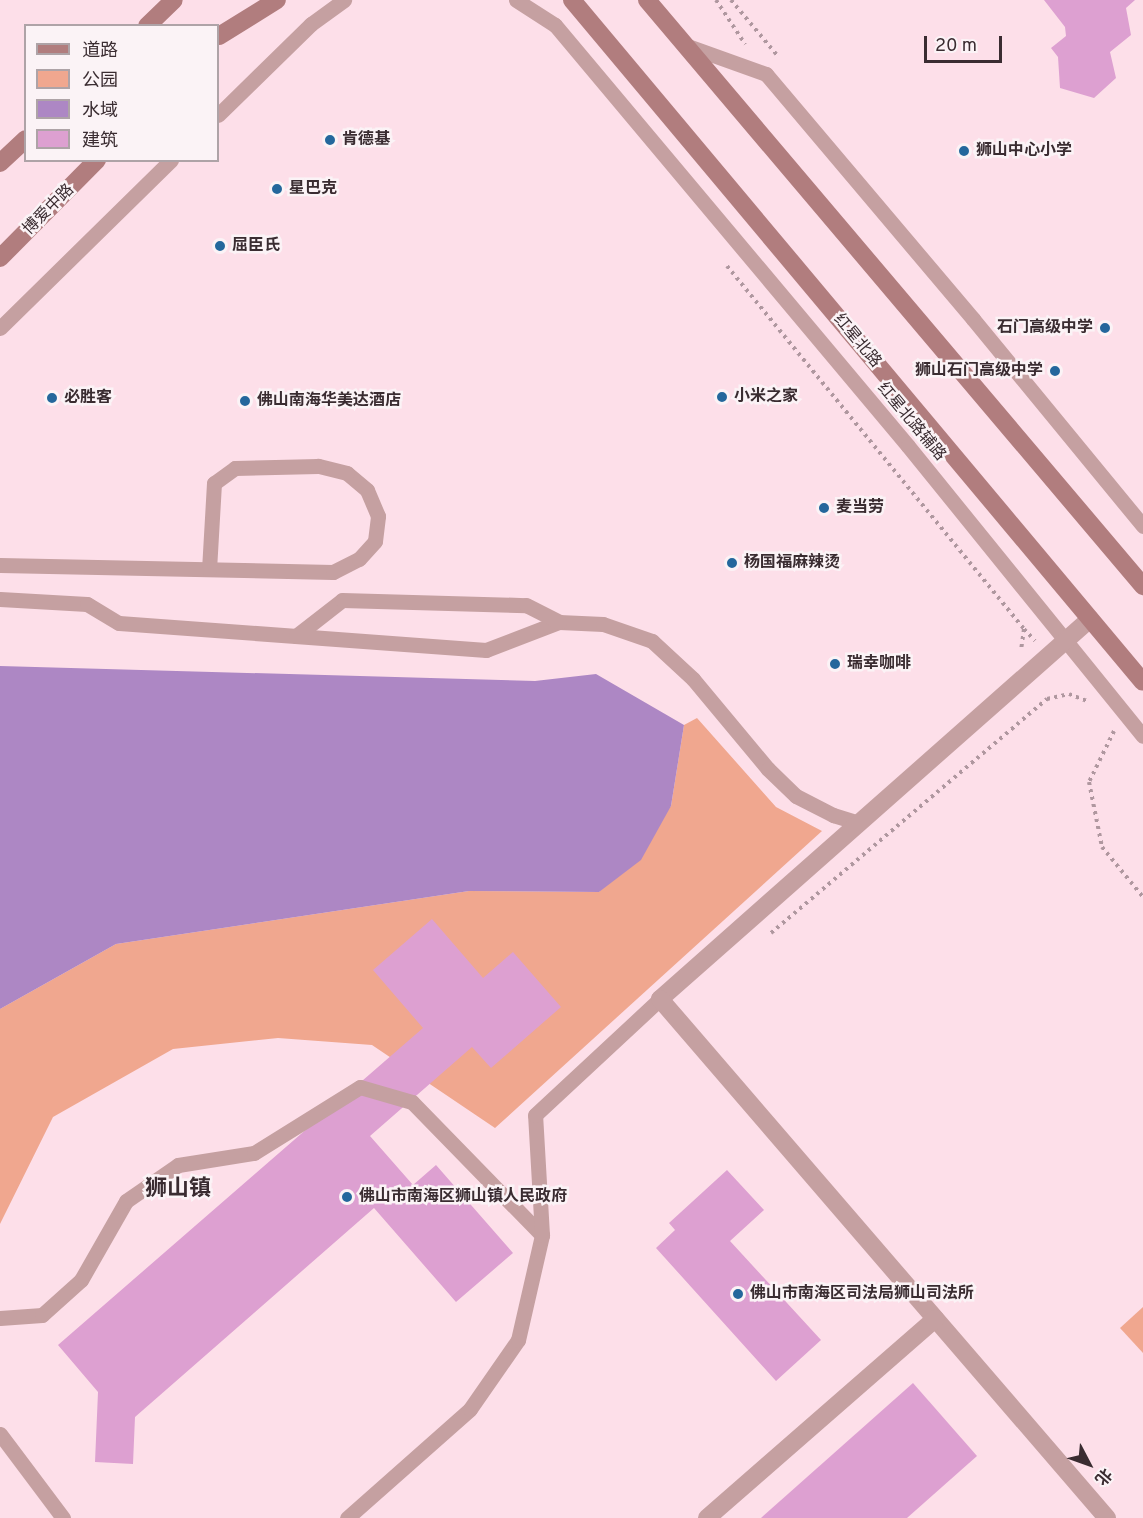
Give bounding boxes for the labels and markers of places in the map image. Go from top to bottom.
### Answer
place label: 肯德基 [342,130,390,150]
marker: 肯德基 [323,133,337,147]
place label: 狮山中心小学 [976,141,1072,161]
marker: 狮山中心小学 [957,144,971,158]
place label: 星巴克 [289,179,337,199]
marker: 星巴克 [270,182,284,196]
place label: 屈臣氏 [232,236,280,256]
marker: 屈臣氏 [213,239,227,253]
place label: 石门高级中学 [997,318,1093,338]
marker: 石门高级中学 [1098,321,1112,335]
place label: 狮山石门高级中学 [915,361,1043,381]
marker: 狮山石门高级中学 [1048,364,1062,378]
place label: 小米之家 [734,387,798,407]
place label: 必胜客 [64,388,112,408]
marker: 小米之家 [715,390,729,404]
marker: 必胜客 [45,391,59,405]
place label: 佛山南海华美达酒店 [257,391,401,411]
marker: 佛山南海华美达酒店 [238,394,252,408]
place label: 麦当劳 [836,498,884,518]
marker: 麦当劳 [817,501,831,515]
place label: 杨国福麻辣烫 [744,553,840,573]
marker: 杨国福麻辣烫 [725,556,739,570]
place label: 瑞幸咖啡 [847,654,911,674]
marker: 瑞幸咖啡 [828,657,842,671]
place label: 佛山市南海区狮山镇人民政府 [359,1187,567,1207]
marker: 佛山市南海区狮山镇人民政府 [340,1190,354,1204]
place label: 佛山市南海区司法局狮山司法所 [750,1284,974,1304]
marker: 佛山市南海区司法局狮山司法所 [731,1287,745,1301]

